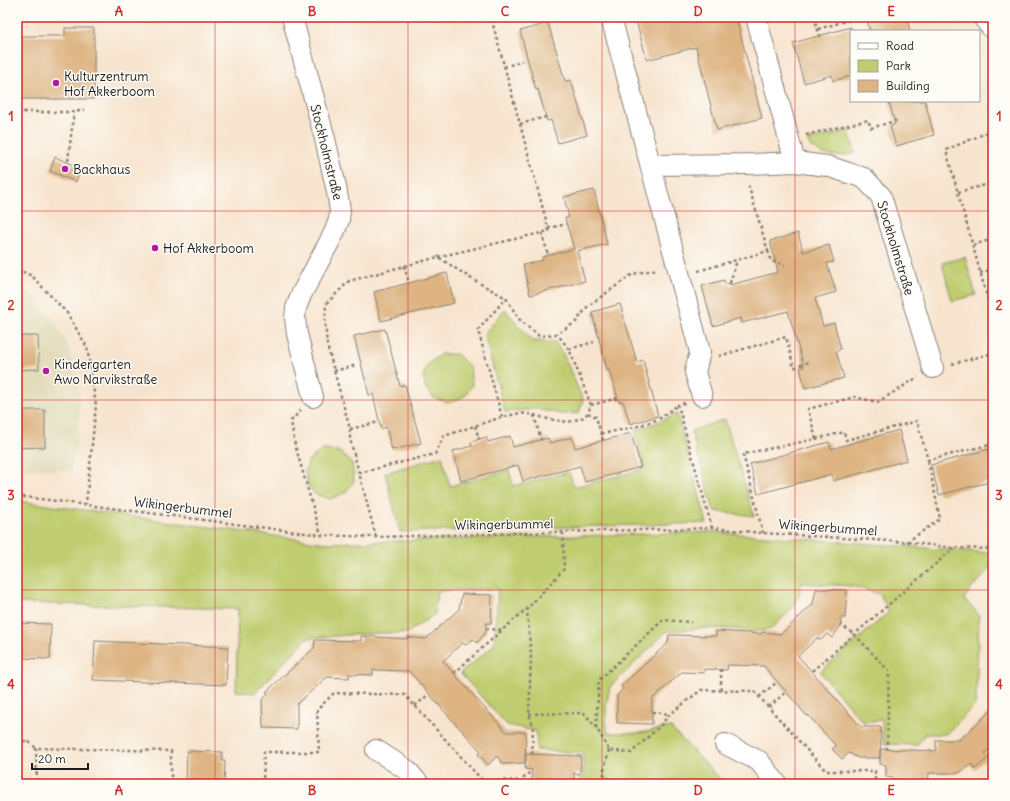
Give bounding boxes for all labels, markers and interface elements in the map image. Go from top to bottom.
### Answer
text: A [115,3,124,20]
text: B [308,3,317,20]
text: C [501,3,510,20]
text: D [693,3,703,20]
text: E [887,3,895,20]
legend [850,30,980,102]
text: Road [886,38,914,53]
text: Park [886,58,911,73]
place label: Kulturzentrum Hof Akkerboom [64,68,155,100]
marker: Kulturzentrum Hof Akkerboom [51,78,61,88]
text: Building [886,78,930,93]
street label: Stockholmstraße [306,103,347,202]
text: 1 [8,108,14,125]
text: 1 [996,108,1002,125]
place label: Backhaus [73,161,131,178]
marker: Backhaus [60,164,70,174]
street label: Stockholmstraße [873,199,918,298]
place label: Hof Akkerboom [163,240,254,257]
marker: Hof Akkerboom [150,243,160,253]
text: 2 [7,297,15,314]
text: 2 [995,297,1003,314]
place label: Kindergarten Awo Narvikstraße [54,356,157,388]
marker: Kindergarten Awo Narvikstraße [41,366,51,376]
text: 3 [7,487,15,504]
text: 3 [995,487,1003,504]
street label: Wikingerbummel [133,493,233,522]
street label: Wikingerbummel [454,515,554,534]
street label: Wikingerbummel [778,516,878,539]
text: 4 [7,676,15,693]
text: 4 [995,676,1003,693]
scale bar [32,745,88,771]
text: 20 m [38,751,66,766]
text: A [115,782,124,799]
text: B [308,782,317,799]
text: C [501,782,510,799]
text: D [693,782,703,799]
text: E [887,782,895,799]

